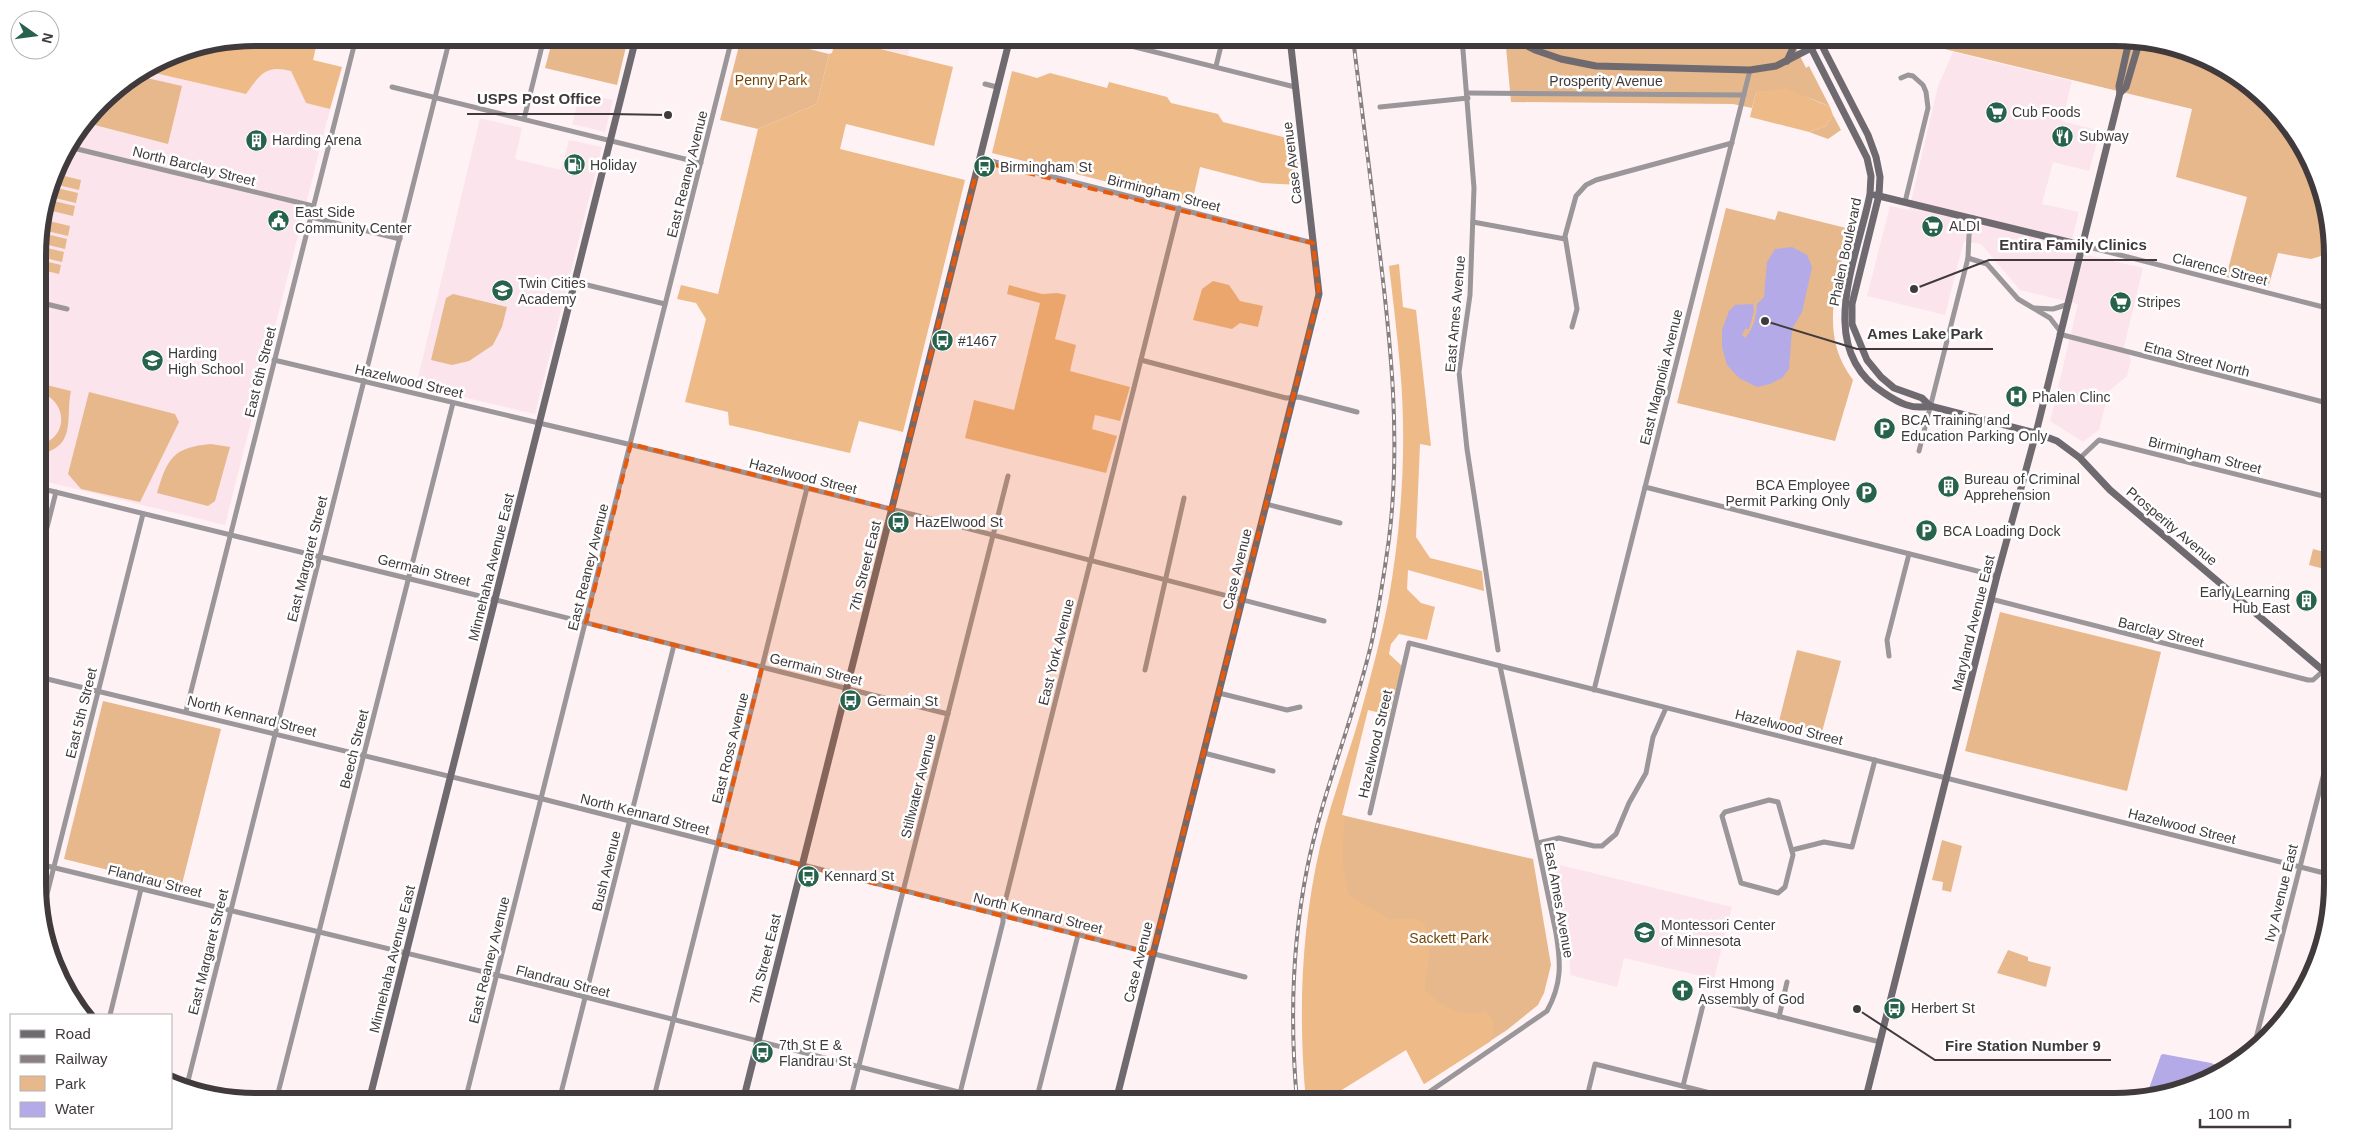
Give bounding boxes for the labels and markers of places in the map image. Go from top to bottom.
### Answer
callout: USPS Post Office [467,84,611,114]
supermarket icon: Cub Foods [1984,100,2008,124]
place label: Cub Foods [2012,104,2080,120]
restaurant icon: Subway [2051,124,2075,148]
building icon: Harding Arena [244,128,268,152]
place label: Subway [2079,128,2129,144]
place label: Harding Arena [272,132,362,148]
fuel station icon: Holiday [562,153,586,177]
bus stop icon: Birmingham St [972,155,996,179]
place label: Holiday [590,157,637,173]
place label: Birmingham St [1000,159,1092,175]
place label: East Side Community Center [295,204,412,236]
public building icon: East Side Community Center [267,208,291,232]
supermarket icon: ALDI [1921,214,1945,238]
place label: ALDI [1949,218,1980,234]
callout: Entira Family Clinics [1989,230,2157,260]
place label: Twin Cities Academy [518,275,586,307]
school or university icon: Twin Cities Academy [490,279,514,303]
supermarket icon: Stripes [2109,290,2133,314]
place label: Stripes [2137,294,2181,310]
callout: Ames Lake Park [1857,319,1993,349]
bus stop icon: #1467 [930,329,954,353]
place label: #1467 [958,333,997,349]
place label: Harding High School [168,345,244,377]
school or university icon: Harding High School [140,349,164,373]
hospital icon: Phalen Clinc [2004,385,2028,409]
place label: Phalen Clinc [2032,389,2111,405]
place label: BCA Training and Education Parking Only [1901,412,2047,444]
parking icon: BCA Training and Education Parking Only [1873,416,1897,440]
place label: Bureau of Criminal Apprehension [1964,471,2080,503]
building icon: Bureau of Criminal Apprehension [1936,475,1960,499]
place label: BCA Employee Permit Parking Only [1726,477,1850,509]
parking icon: BCA Employee Permit Parking Only [1854,481,1878,505]
bus stop icon: HazElwood St [887,510,911,534]
place label: HazElwood St [915,514,1003,530]
parking icon: BCA Loading Dock [1915,519,1939,543]
place label: BCA Loading Dock [1943,523,2062,539]
place label: Early Learning Hub East [2200,584,2290,616]
building icon: Early Learning Hub East [2294,588,2318,612]
bus stop icon: Germain St [839,689,863,713]
place label: Germain St [867,693,938,709]
bus stop icon: Kennard St [796,864,820,888]
place label: Kennard St [824,868,894,884]
place label: Montessori Center of Minnesota [1661,917,1776,949]
school or university icon: Montessori Center of Minnesota [1633,921,1657,945]
place label: First Hmong Assembly of God [1698,975,1805,1007]
church icon: First Hmong Assembly of God [1670,979,1694,1003]
bus stop icon: Herbert St [1883,996,1907,1020]
place label: Herbert St [1911,1000,1975,1016]
callout: Fire Station Number 9 [1935,1030,2111,1060]
place label: 7th St E & Flandrau St [779,1037,851,1069]
bus stop icon: 7th St E & Flandrau St [751,1041,775,1065]

